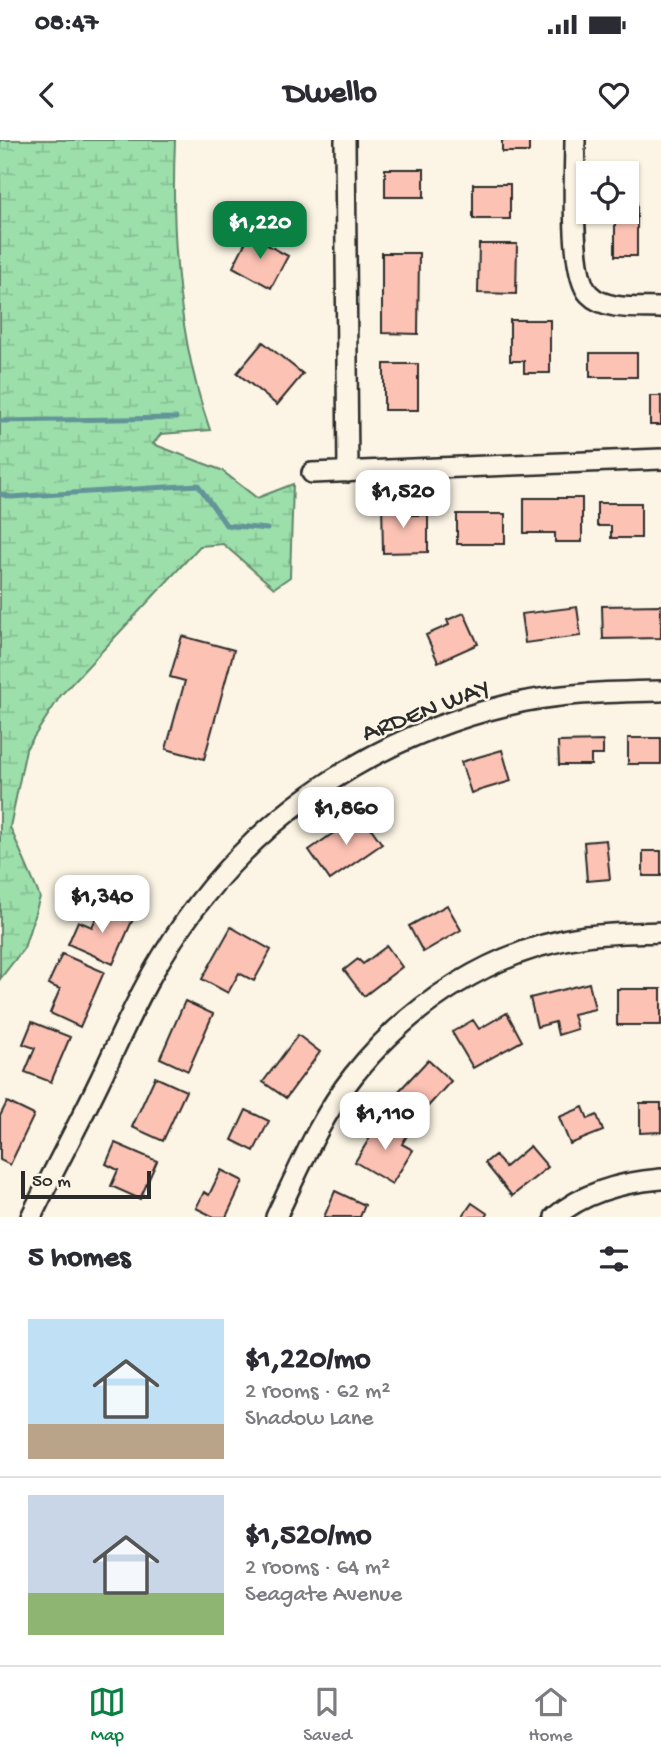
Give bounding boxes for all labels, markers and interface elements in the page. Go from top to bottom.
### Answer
text: 08:47 [35,9,98,40]
icon: back [28,76,66,114]
text: Dwello [284,76,377,114]
icon: heart [595,76,633,114]
map controls [576,161,639,224]
button: locate [576,161,639,224]
pin: $1,220 [203,201,317,261]
text: $1,220 [229,210,291,237]
pin: $1,520 [346,470,460,530]
text: $1,520 [371,479,435,506]
street label: ARDEN WAY [358,674,495,751]
pin: $1,860 [289,788,403,847]
text: $1,860 [314,796,378,823]
pin: $1,340 [45,876,159,935]
text: $1,340 [71,884,133,911]
pin: $1,110 [328,1093,442,1152]
text: $1,110 [356,1101,414,1128]
scale bar [21,1168,150,1200]
text: 50 m [32,1171,71,1194]
icon: filters [595,1240,633,1278]
text: 5 homes [28,1242,130,1277]
text: $1,220/mo [245,1344,371,1379]
icon: home [84,1347,168,1431]
text: 2 rooms · 62 m² [245,1379,390,1406]
text: Shadow Lane [245,1406,373,1433]
text: $1,520/mo [245,1520,372,1555]
icon: home [84,1523,168,1607]
text: 2 rooms · 64 m² [245,1555,390,1582]
text: Seagate Avenue [245,1582,402,1609]
tab: Map [88,1683,126,1748]
tab: Saved [303,1683,352,1748]
tab: Home [529,1683,573,1748]

